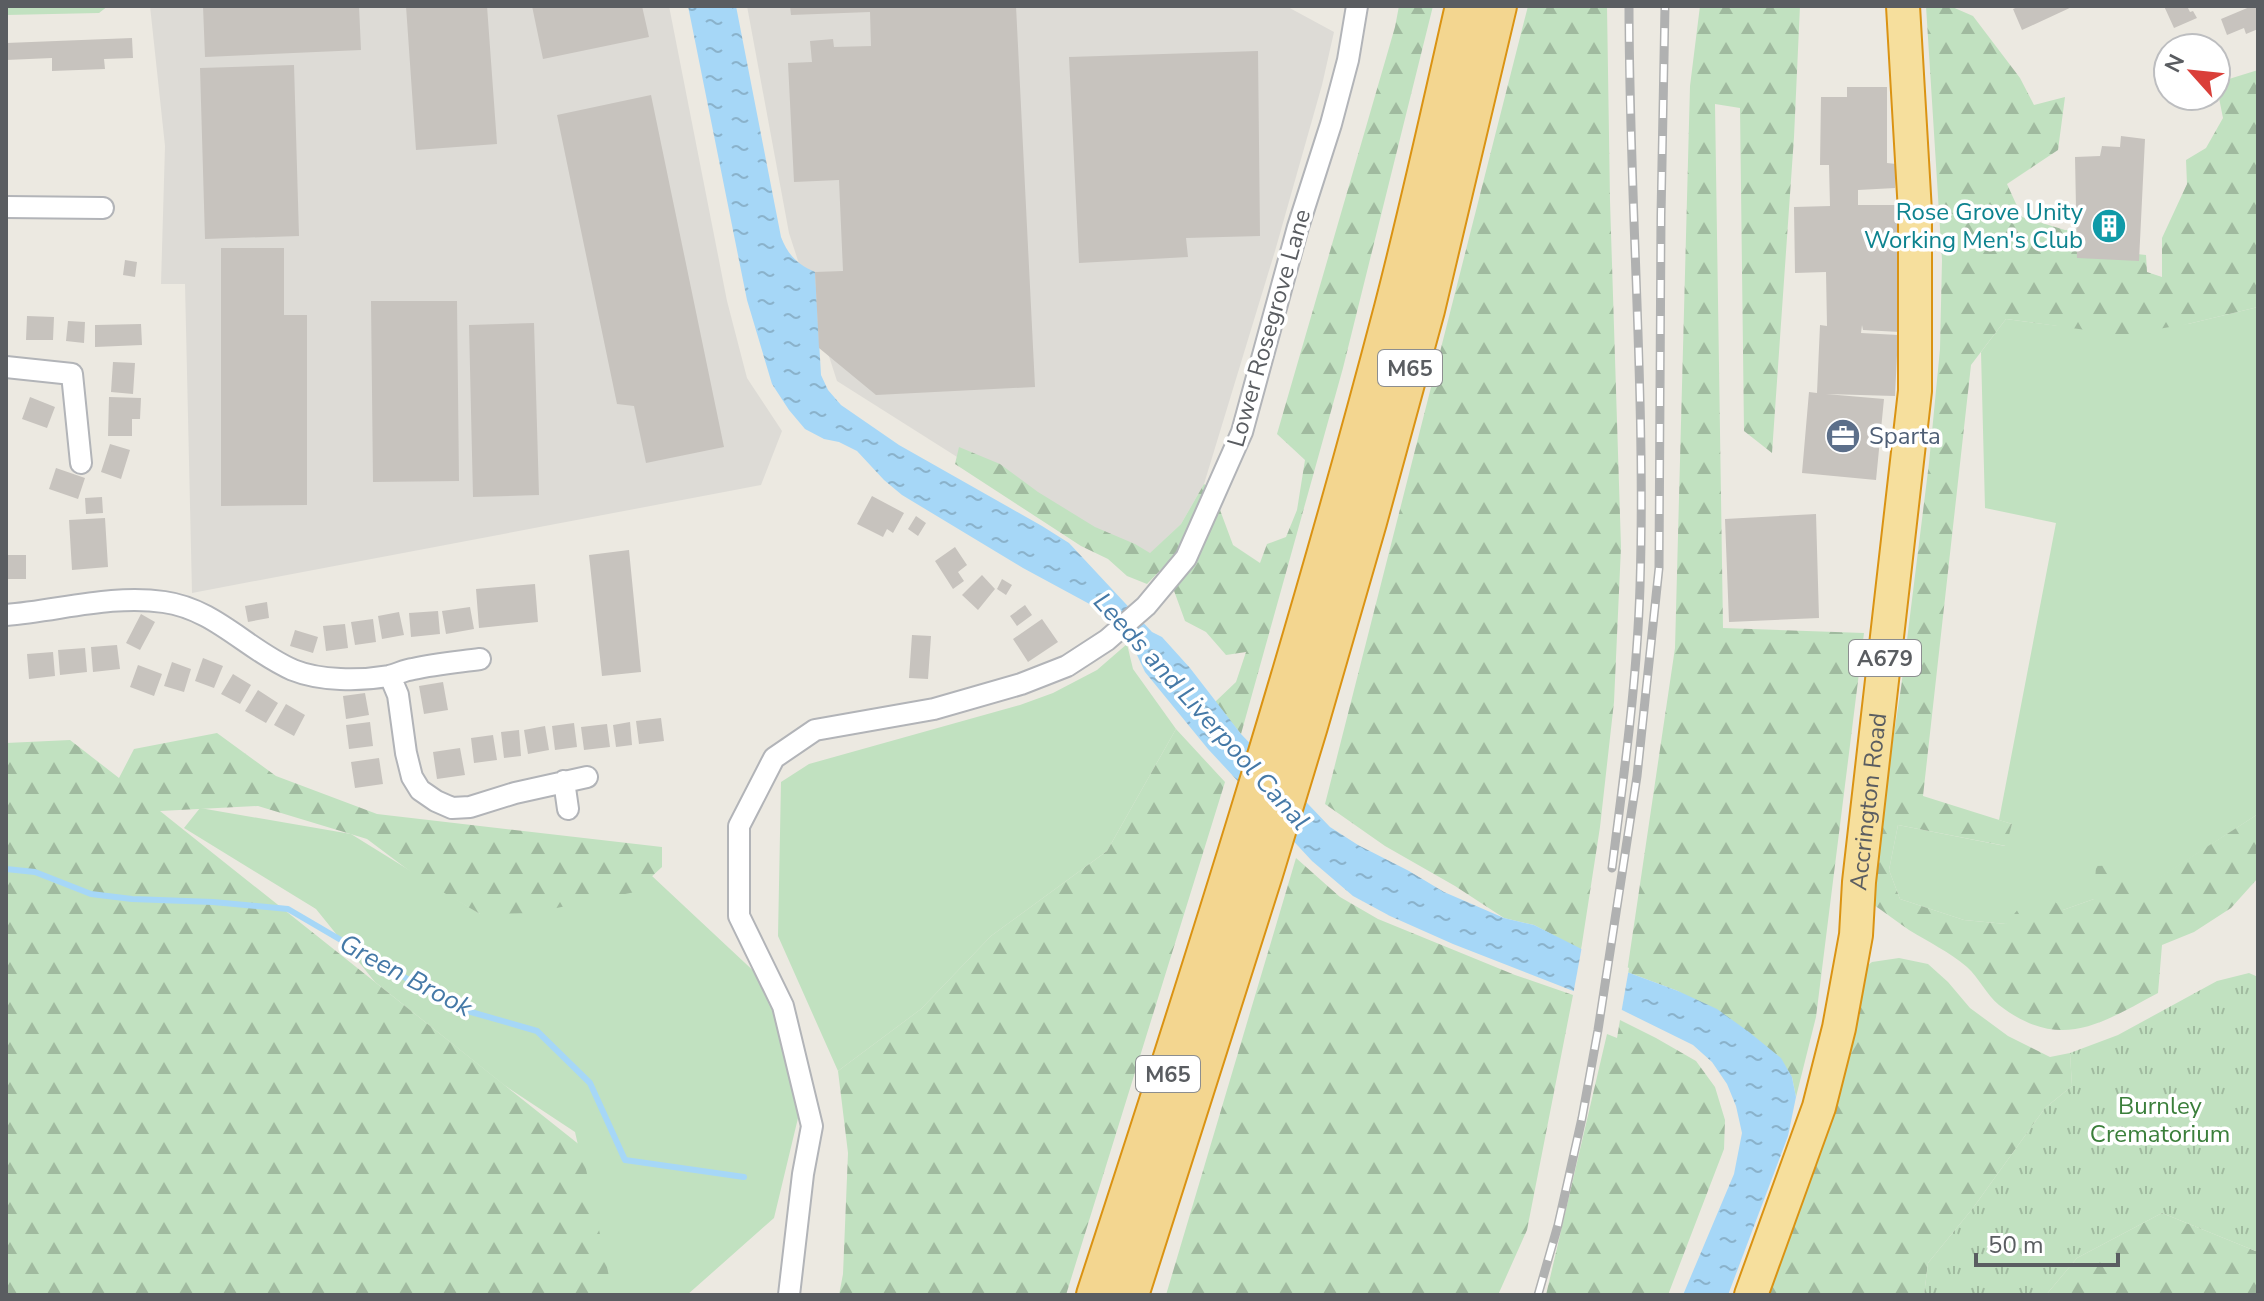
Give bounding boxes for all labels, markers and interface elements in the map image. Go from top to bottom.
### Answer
north arrow [2152,32,2232,112]
text: N [2158,49,2192,78]
place label: Rose Grove Unity Working Men's Club [1864,196,2084,256]
street label: Lower Rosegrove Lane [1220,205,1318,451]
building icon: Rose Grove Unity Working Men's Club [2090,207,2128,245]
road number: M65 [1378,350,1442,386]
office icon: Sparta [1824,417,1862,455]
place label: Sparta [1869,420,1941,452]
water label: Leeds and Liverpool Canal [1085,585,1318,838]
road number: A679 [1849,640,1921,676]
street label: Accrington Road [1842,711,1894,892]
water label: Green Brook [333,926,479,1026]
road number: M65 [1136,1056,1200,1092]
park label: Burnley Crematorium [2090,1090,2230,1150]
scale bar [1976,1217,2118,1267]
text: 50 m [1988,1229,2044,1261]

